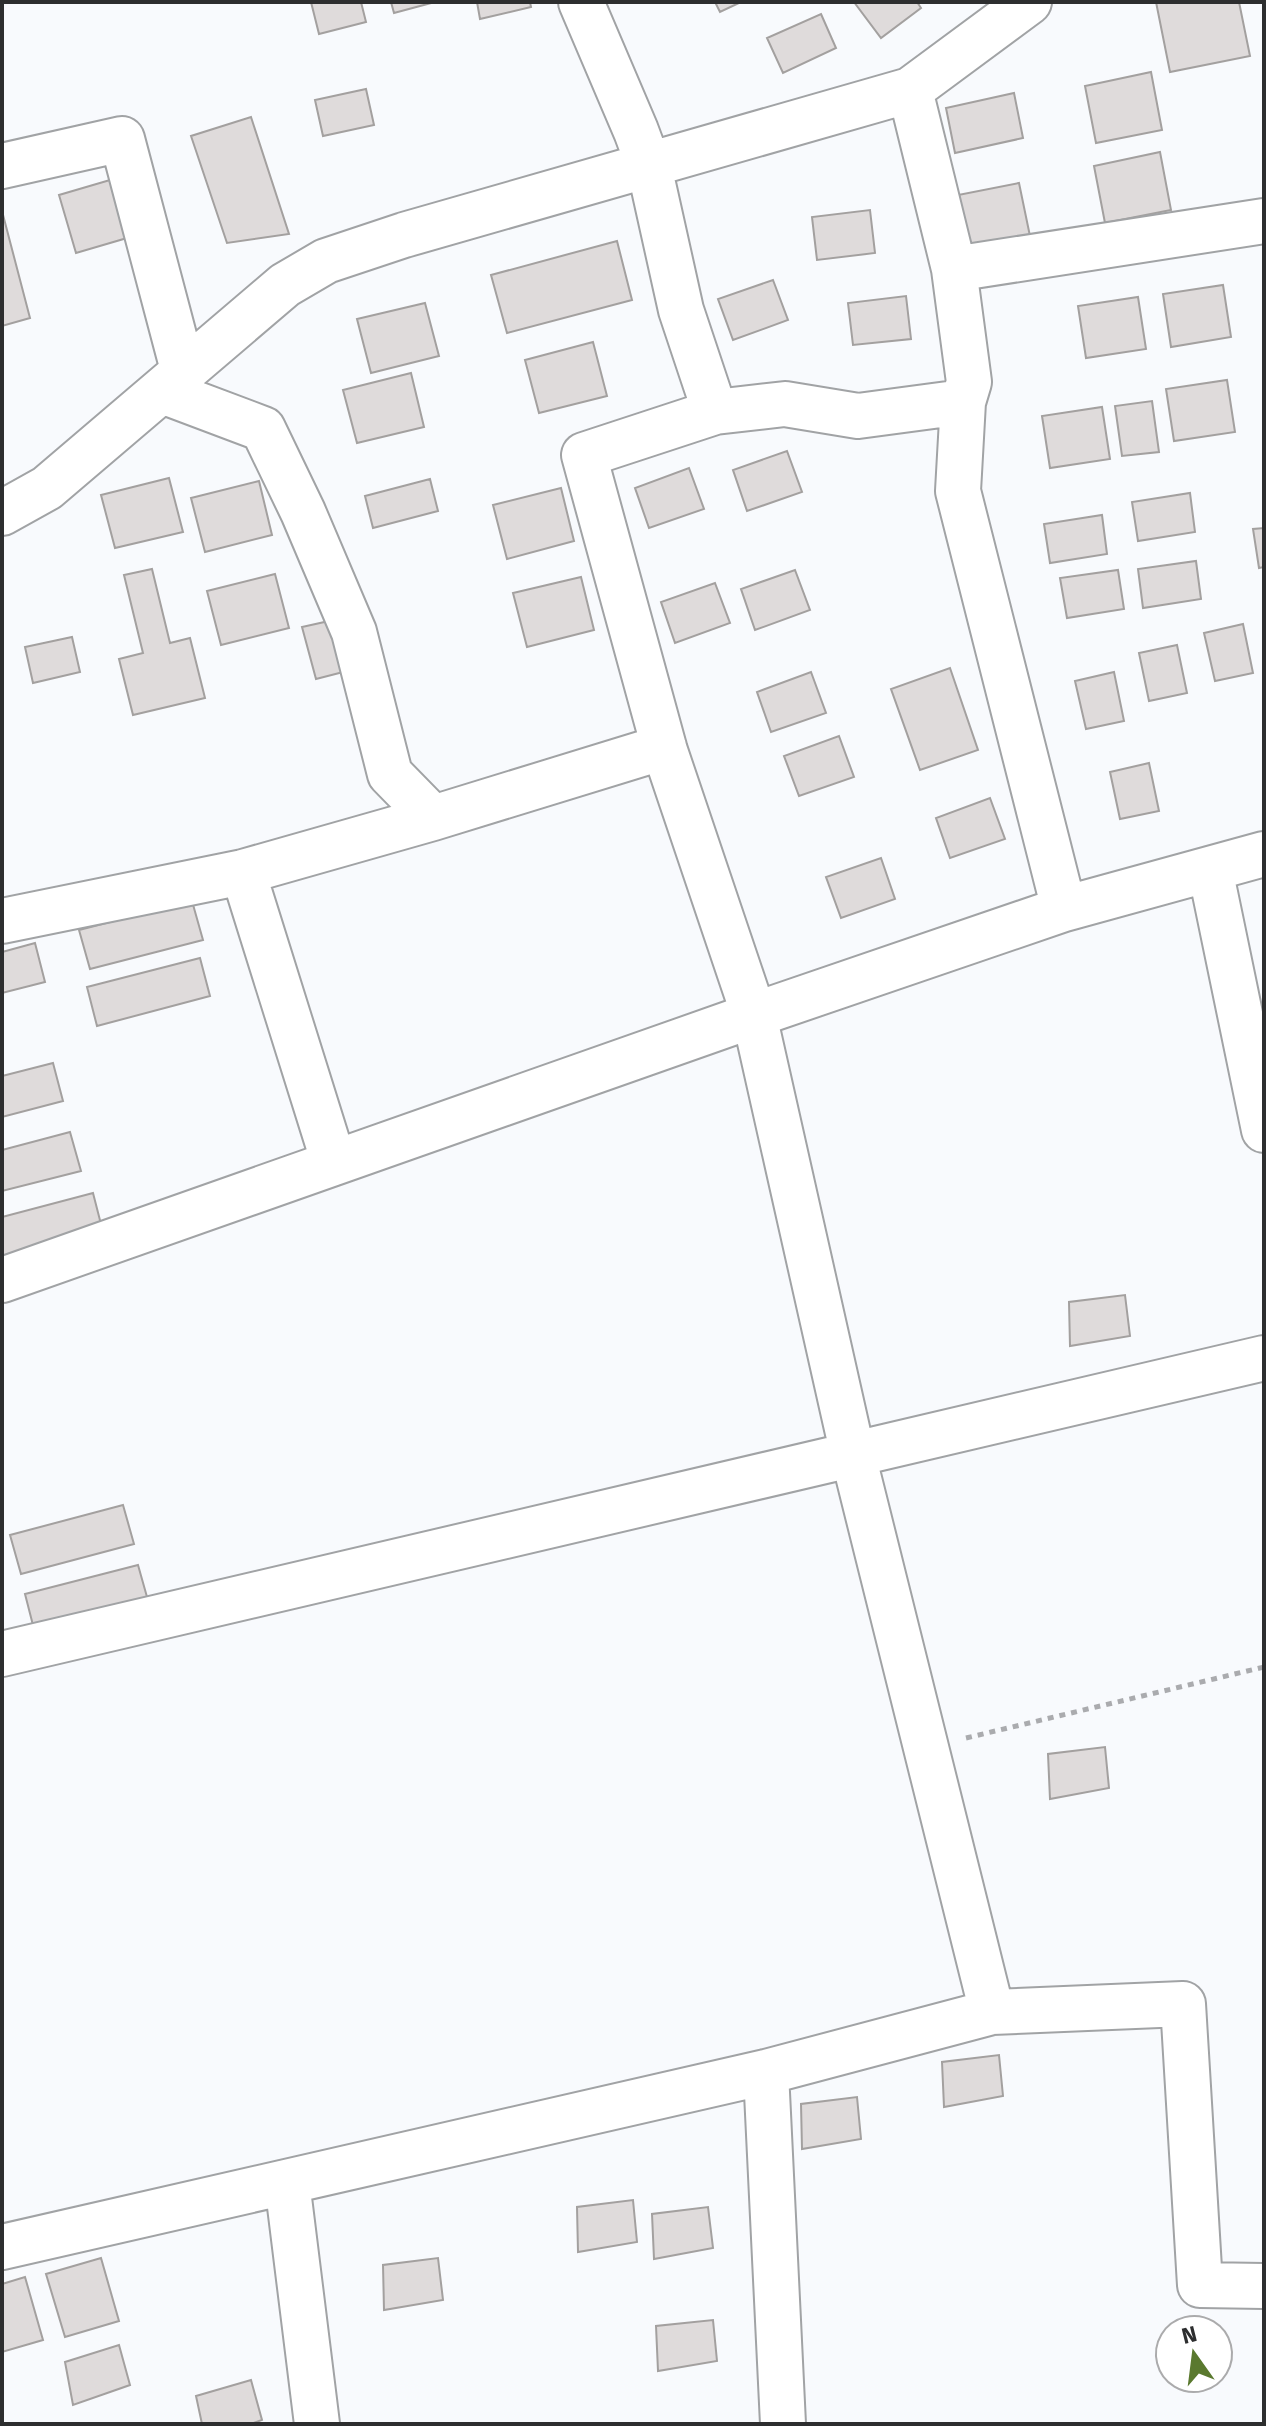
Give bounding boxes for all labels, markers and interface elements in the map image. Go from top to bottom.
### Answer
north arrow [1154,2314,1234,2394]
text: N [1179,2320,1200,2350]

